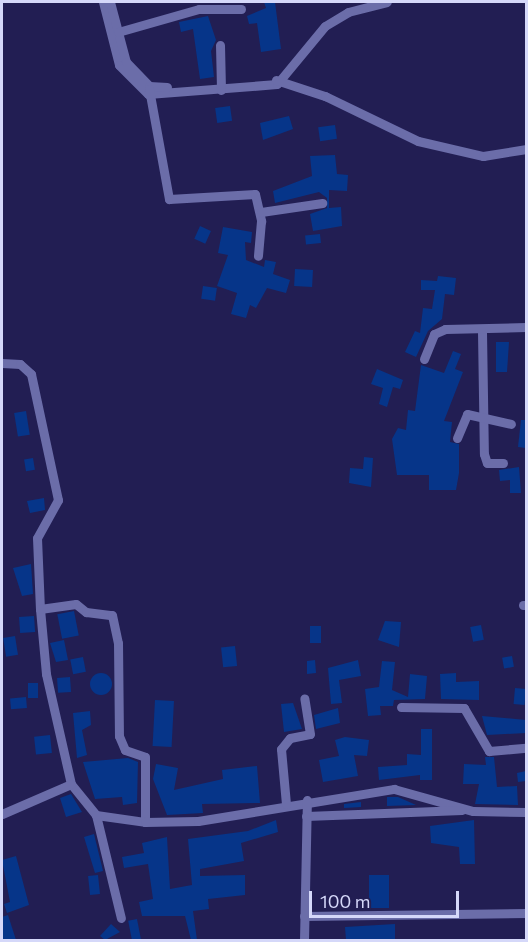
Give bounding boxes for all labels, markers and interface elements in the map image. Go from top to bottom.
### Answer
scale bar [312,879,462,917]
text: 100 m [320,890,370,912]

